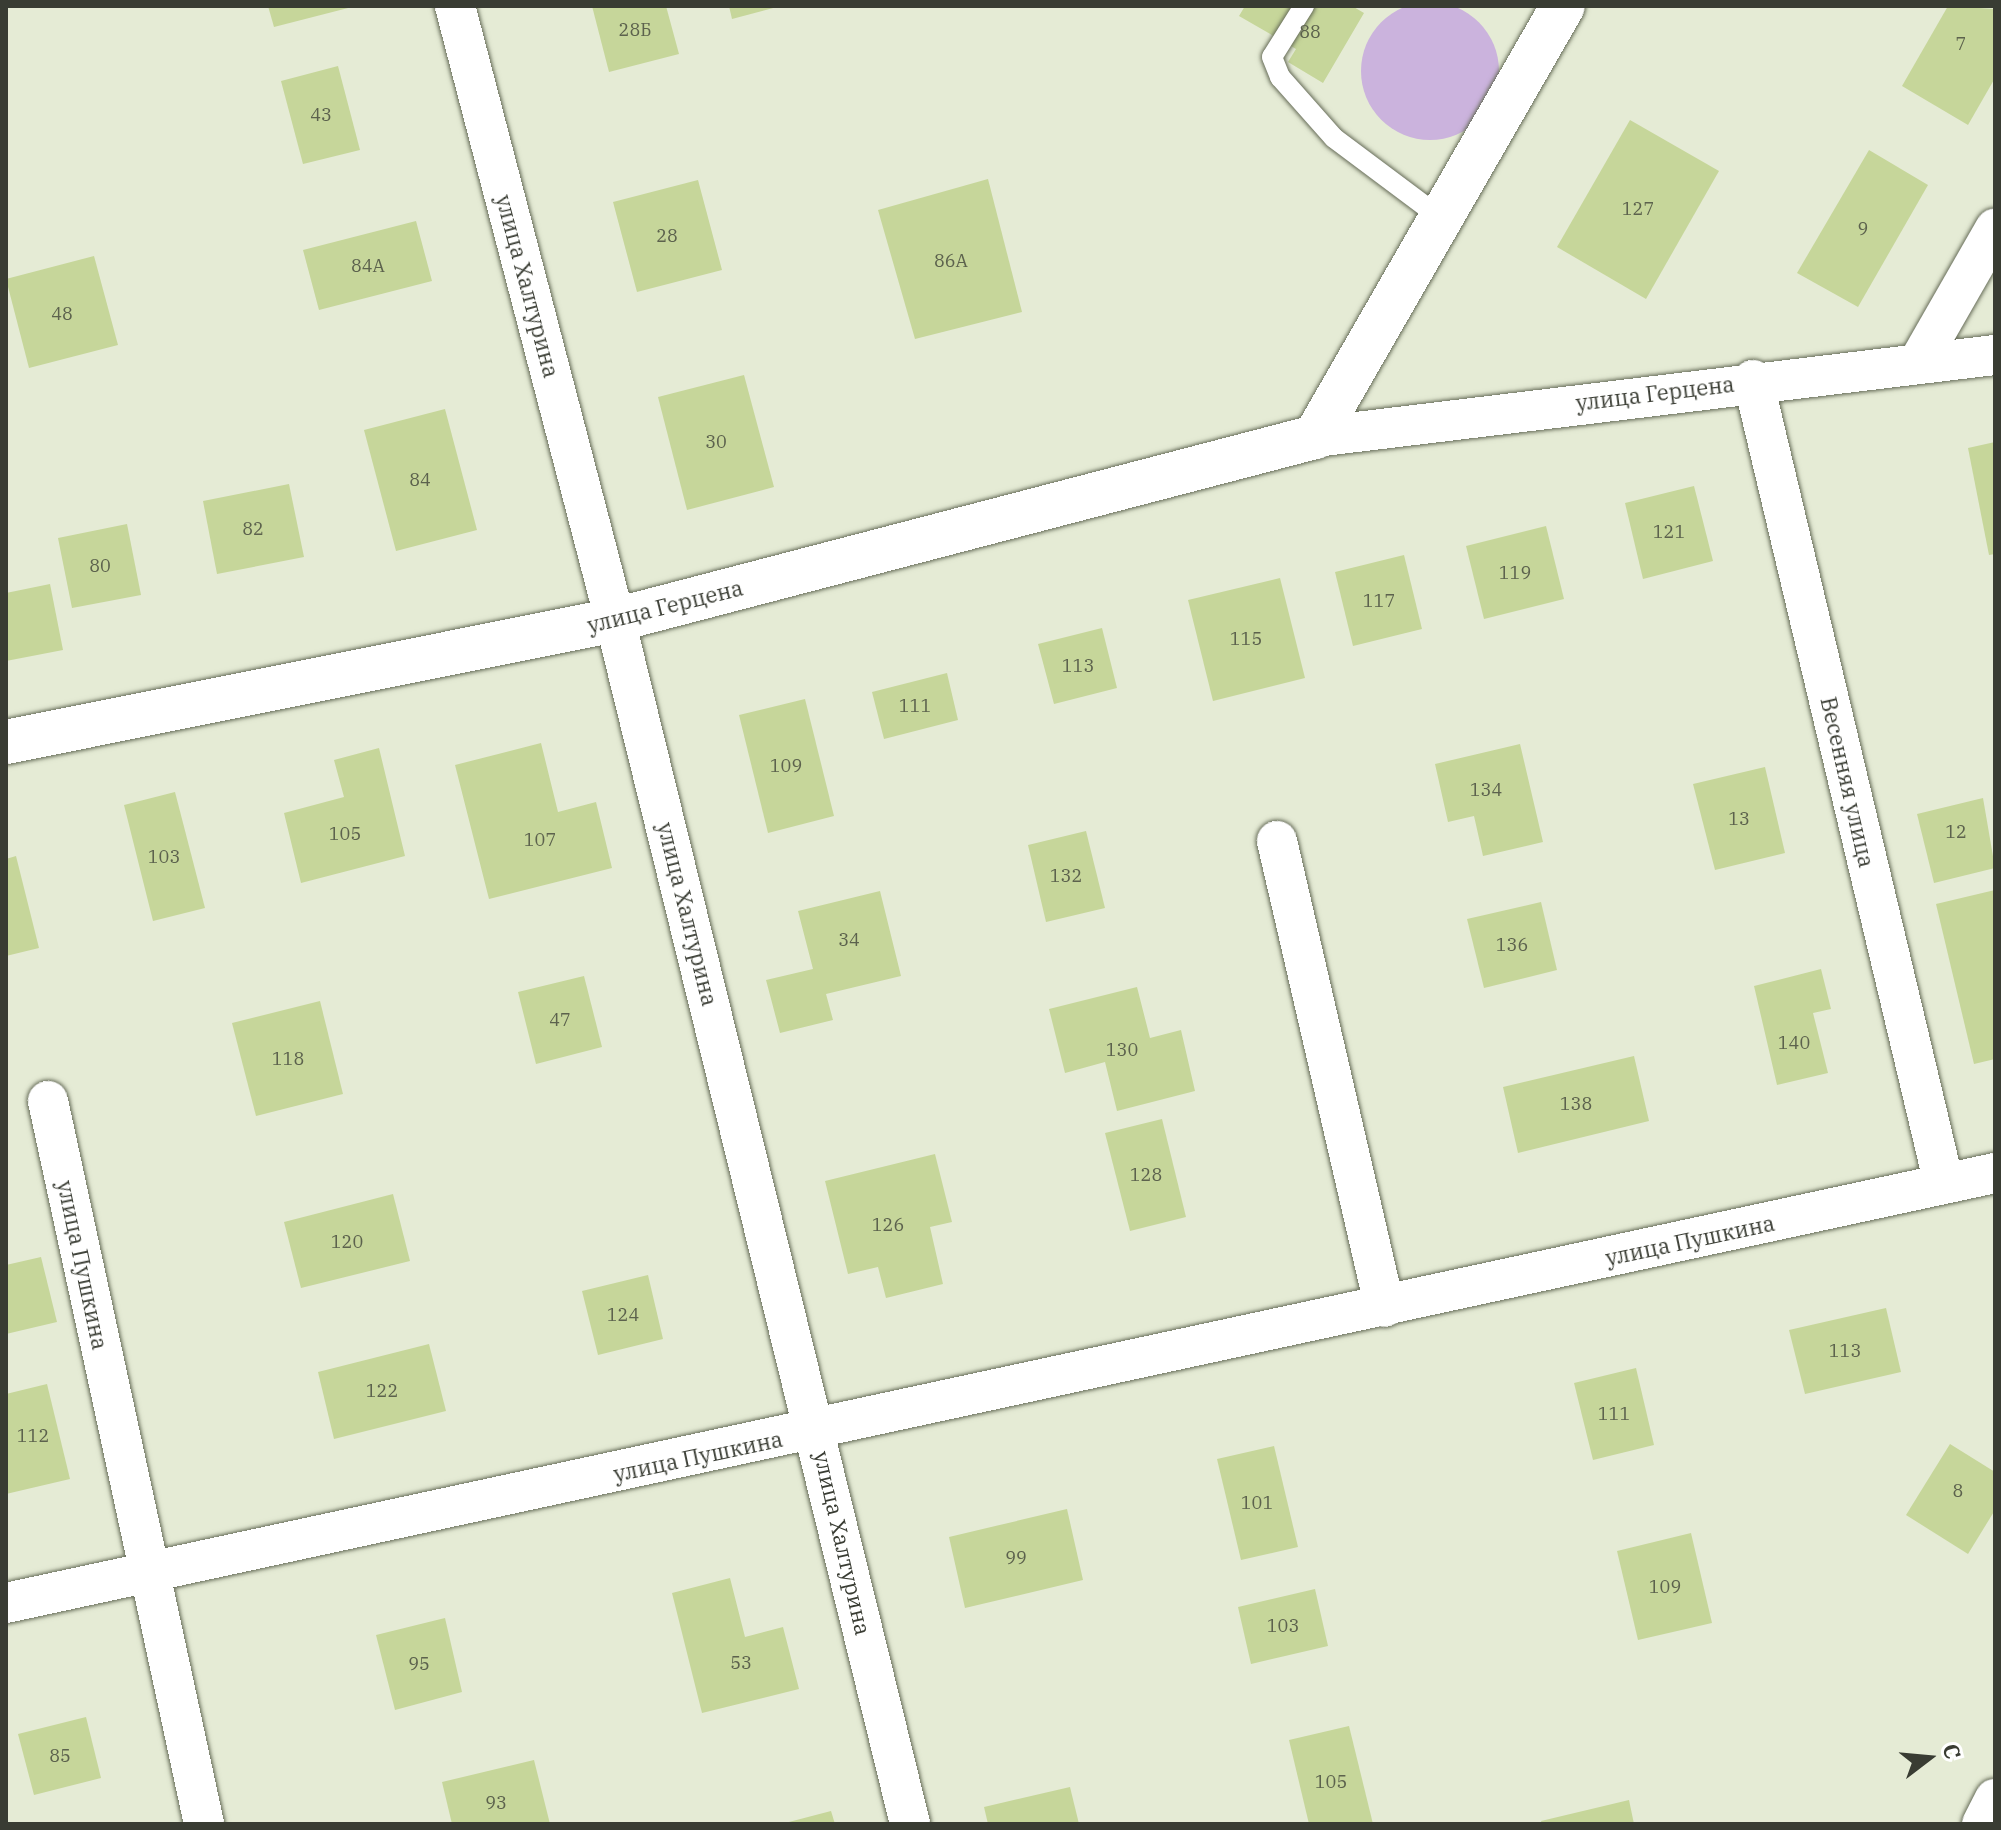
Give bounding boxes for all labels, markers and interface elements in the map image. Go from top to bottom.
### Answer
house number: 28Б [619,19,651,41]
house number: 88 [1299,21,1321,43]
house number: 7 [1956,33,1966,55]
house number: 43 [310,104,332,126]
street label: улица Халтурина [491,192,565,380]
house number: 127 [1622,198,1654,220]
house number: 9 [1858,218,1868,240]
house number: 28 [656,225,678,247]
house number: 86А [934,250,968,272]
house number: 84А [351,255,385,277]
house number: 48 [51,303,73,325]
street label: улица Герцена [1574,370,1736,416]
house number: 30 [705,431,727,453]
house number: 84 [409,469,431,491]
house number: 82 [242,518,264,540]
house number: 121 [1653,521,1685,543]
house number: 80 [89,555,111,577]
house number: 119 [1499,562,1531,584]
street label: улица Герцена [584,574,746,638]
house number: 117 [1363,590,1395,612]
house number: 115 [1230,628,1262,650]
house number: 113 [1062,655,1094,677]
street label: Весенняя улица [1816,694,1880,870]
house number: 111 [899,695,931,717]
house number: 109 [770,755,802,777]
house number: 134 [1470,779,1502,801]
house number: 13 [1728,808,1750,830]
street label: улица Халтурина [652,820,724,1008]
house number: 12 [1945,821,1967,843]
house number: 105 [329,823,361,845]
house number: 107 [524,829,556,851]
house number: 103 [148,846,180,868]
house number: 132 [1050,865,1082,887]
house number: 34 [838,929,860,951]
house number: 136 [1496,934,1528,956]
house number: 47 [549,1009,571,1031]
house number: 140 [1778,1032,1810,1054]
house number: 130 [1106,1039,1138,1061]
house number: 118 [272,1048,304,1070]
house number: 138 [1560,1093,1592,1115]
house number: 128 [1130,1164,1162,1186]
street label: улица Пушкина [52,1178,114,1352]
street label: улица Пушкина [1603,1209,1777,1271]
house number: 126 [872,1214,904,1236]
house number: 120 [331,1231,363,1253]
house number: 124 [607,1304,639,1326]
house number: 113 [1829,1340,1861,1362]
house number: 122 [366,1380,398,1402]
house number: 111 [1598,1403,1630,1425]
house number: 112 [17,1425,49,1447]
street label: улица Пушкина [611,1425,785,1487]
street label: улица Халтурина [809,1448,877,1638]
house number: 8 [1953,1480,1963,1502]
house number: 101 [1241,1492,1273,1514]
house number: 99 [1005,1547,1027,1569]
house number: 109 [1649,1576,1681,1598]
house number: 103 [1267,1615,1299,1637]
house number: 53 [730,1652,752,1674]
house number: 95 [408,1653,430,1675]
north arrow [1889,1718,1969,1798]
text: С [1937,1740,1969,1762]
house number: 85 [49,1745,71,1767]
house number: 105 [1315,1771,1347,1793]
house number: 93 [485,1792,507,1814]

